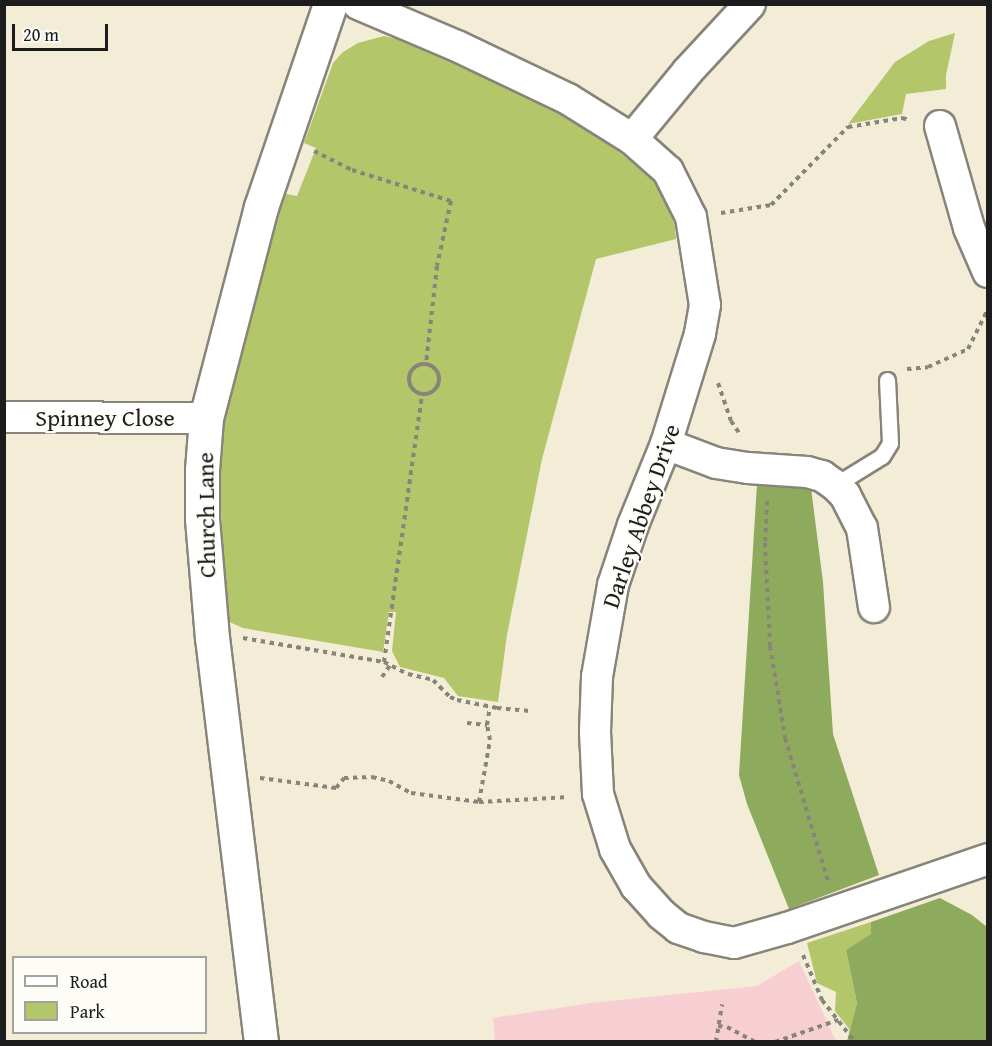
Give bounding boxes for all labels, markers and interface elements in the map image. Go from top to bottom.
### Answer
scale bar [15,12,111,50]
text: 20 m [23,21,59,48]
street label: Spinney Close [35,404,175,432]
street label: Darley Abbey Drive [596,420,686,612]
street label: Church Lane [191,452,221,578]
legend [12,956,207,1034]
text: Road [70,968,108,995]
text: Park [70,998,105,1025]

